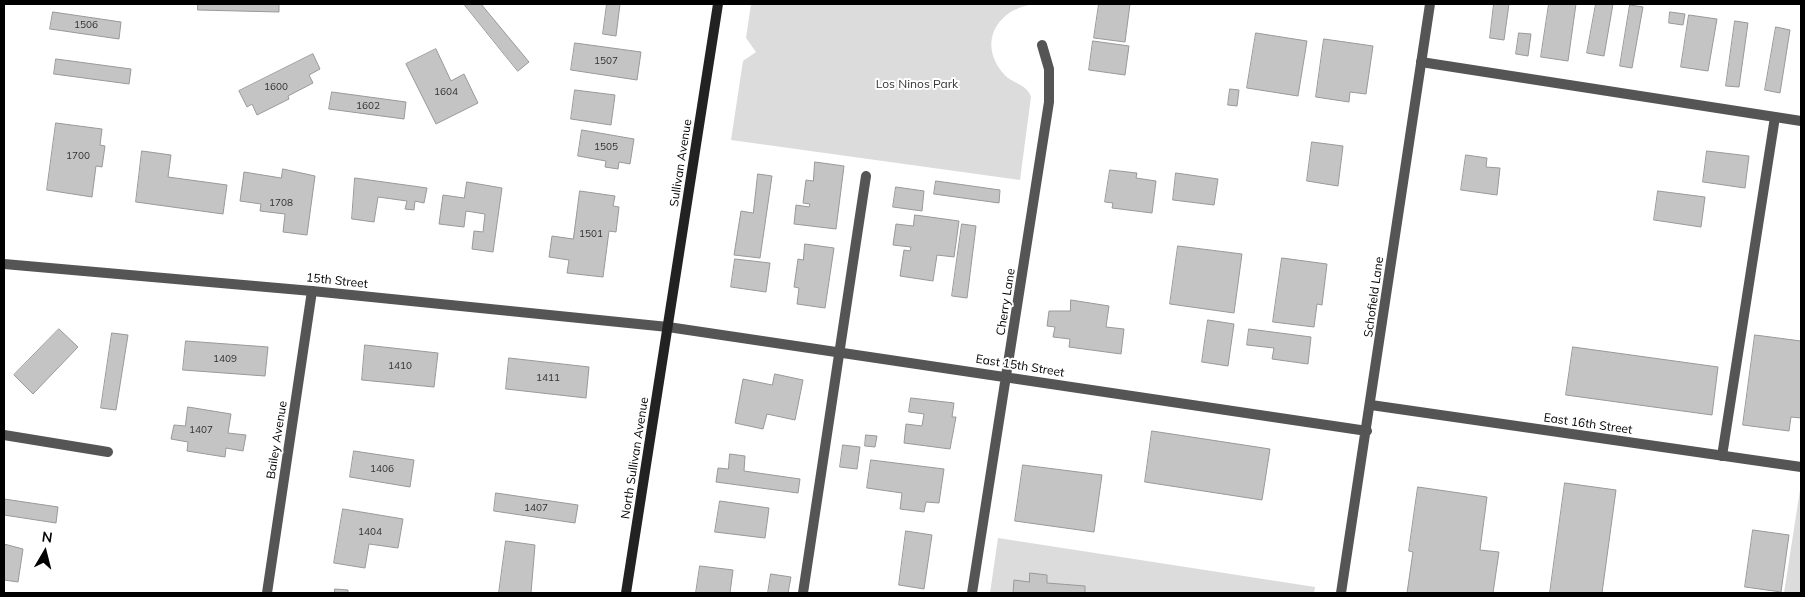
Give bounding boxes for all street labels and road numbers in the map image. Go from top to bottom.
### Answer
street label: Sullivan Avenue [667,118,695,208]
street label: Schofield Lane [1361,256,1387,338]
street label: Cherry Lane [994,267,1018,337]
street label: 15th Street [305,271,369,291]
street label: East 15th Street [975,352,1065,380]
street label: North Sullivan Avenue [618,396,652,520]
street label: Bailey Avenue [264,400,290,480]
street label: East 16th Street [1543,411,1633,437]

